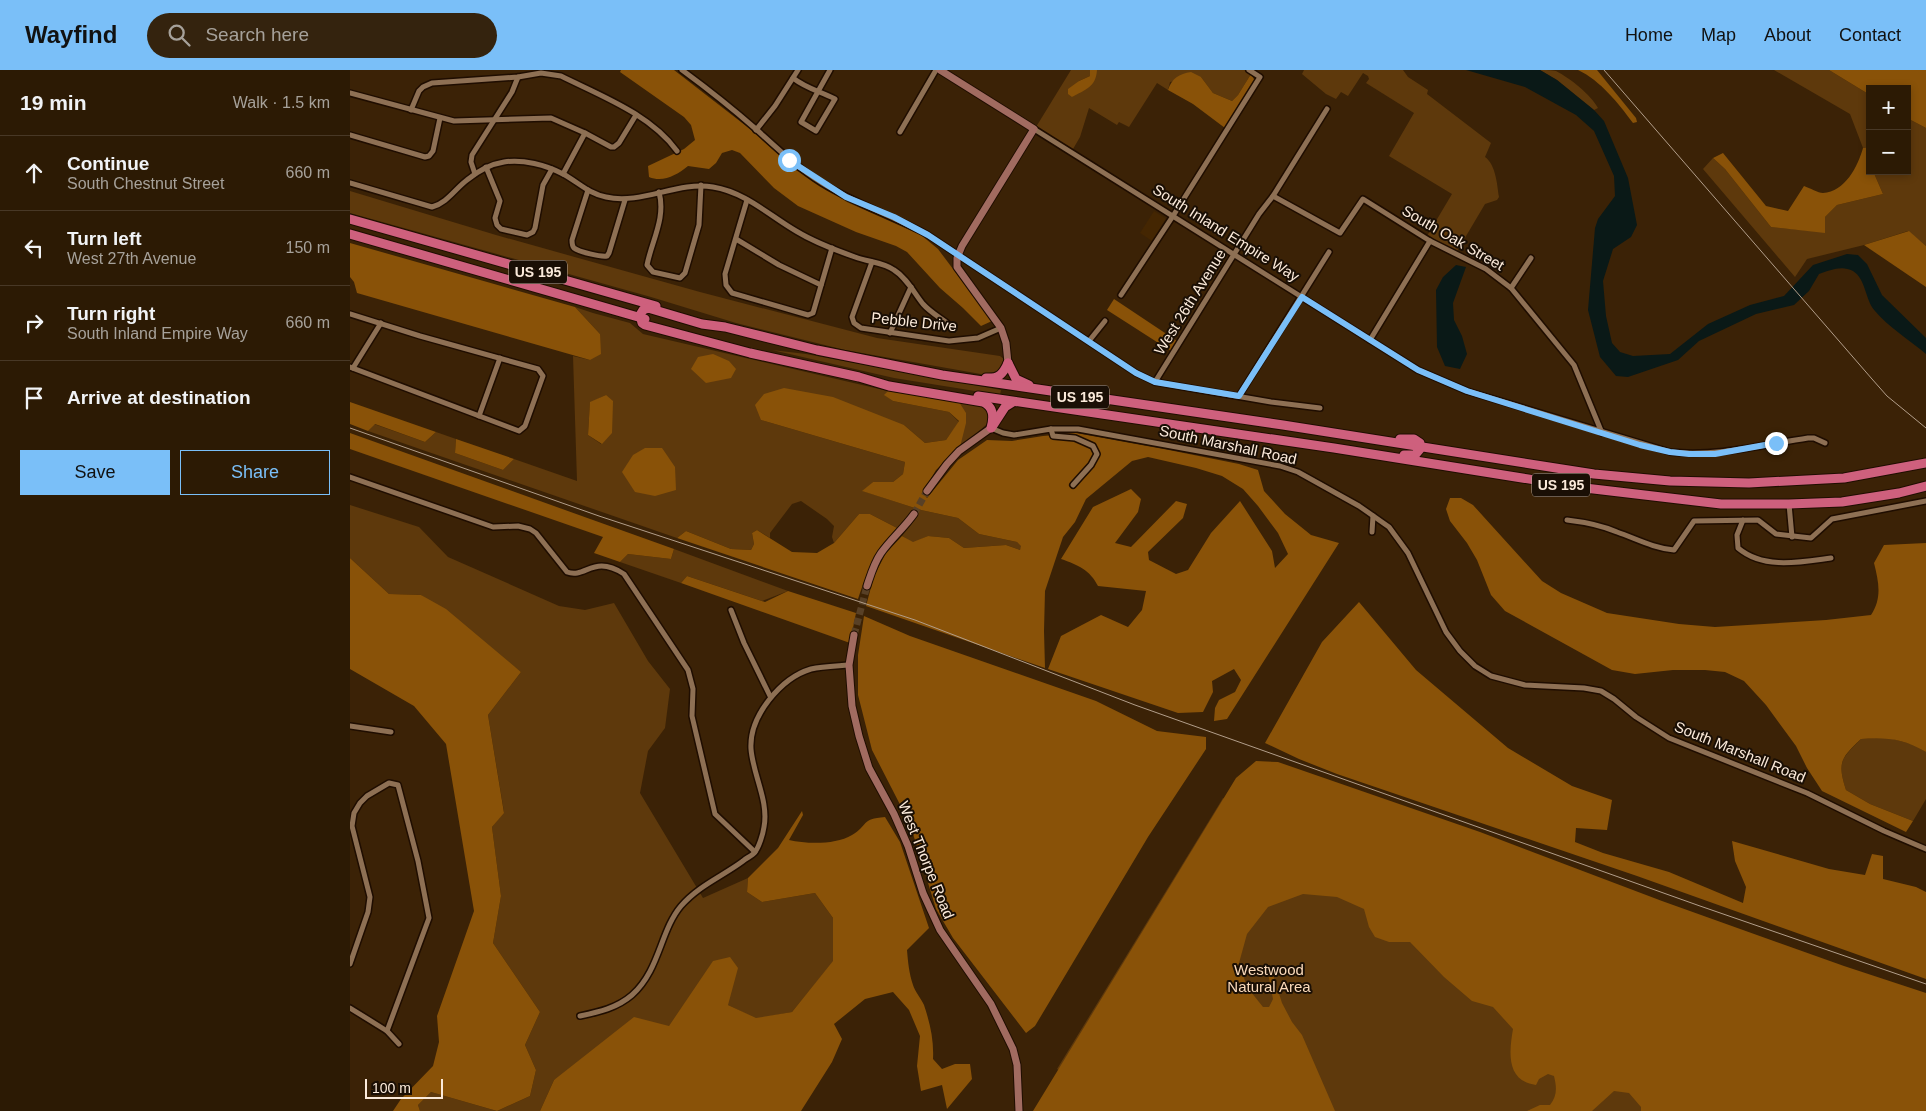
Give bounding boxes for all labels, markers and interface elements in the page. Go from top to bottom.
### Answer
search box [147,13,497,58]
text: Wayfind [25,21,117,48]
icon: search [165,21,193,49]
text: Search here [205,24,309,45]
text: Home [1625,25,1673,45]
text: Map [1701,25,1736,45]
text: About [1764,25,1811,45]
text: Contact [1839,25,1901,45]
map controls [1866,85,1911,175]
button: + [1866,85,1911,130]
text: 19 min [20,91,87,114]
text: Walk · 1.5 km [233,94,330,111]
button: − [1866,130,1911,175]
route start [778,149,801,172]
text: Continue [67,153,149,174]
icon: ahead [20,159,48,187]
text: 660 m [286,164,330,181]
text: South Chestnut Street [67,175,224,192]
street label: South Inland Empire Way [1150,180,1303,285]
street label: South Oak Street [1399,201,1508,274]
text: Turn left [67,228,142,249]
icon: left [20,234,48,262]
text: 150 m [286,239,330,256]
street label: West 26th Avenue [1150,246,1229,358]
text: West 27th Avenue [67,250,196,267]
road number: US 195 [509,260,567,283]
text: Turn right [67,303,155,324]
icon: right [20,309,48,337]
street label: Pebble Drive [870,309,958,334]
text: 660 m [286,314,330,331]
text: South Inland Empire Way [67,325,248,342]
icon: arrive [20,384,48,412]
road number: US 195 [1051,386,1109,408]
text: Arrive at destination [67,387,251,408]
street label: South Marshall Road [1158,422,1298,467]
route end [1765,432,1788,455]
button: Save [20,450,170,495]
button: Share [180,450,330,495]
road number: US 195 [1532,474,1590,496]
street label: South Marshall Road [1672,717,1808,786]
street label: West Thorpe Road [895,799,958,921]
park label: Westwood Natural Area [1227,961,1311,995]
scale bar [365,1076,442,1099]
text: 100 m [372,1080,411,1096]

